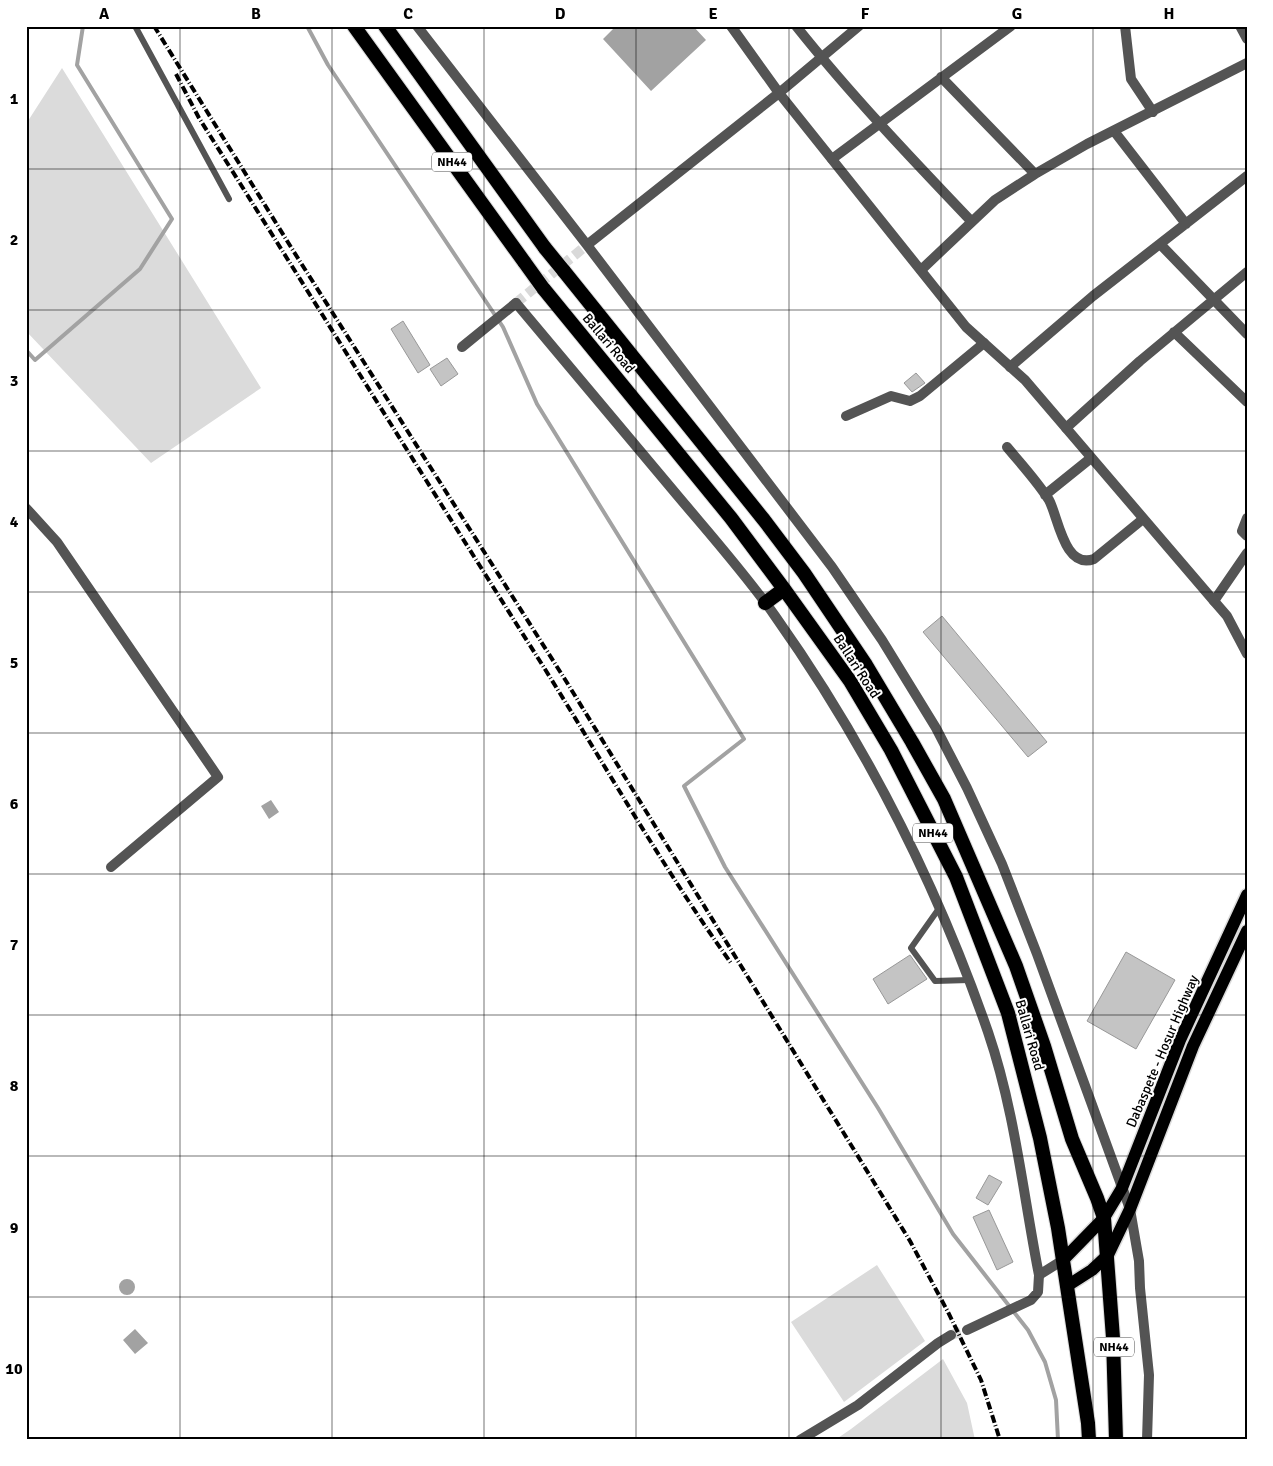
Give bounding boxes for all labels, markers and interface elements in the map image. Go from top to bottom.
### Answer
text: A [99,4,110,24]
text: B [251,4,261,24]
text: C [403,4,413,24]
text: D [555,4,566,24]
text: E [708,4,718,24]
text: F [861,4,870,24]
text: G [1012,4,1022,24]
text: H [1164,4,1174,24]
text: 1 [10,89,19,109]
road number: NH44 [432,152,472,172]
text: 2 [10,230,18,250]
street label: Ballari Road [579,310,639,377]
text: 3 [10,371,18,391]
text: 4 [10,512,19,532]
street label: Ballari Road [830,631,884,702]
text: 5 [10,653,18,673]
text: 6 [10,794,19,814]
road number: NH44 [913,824,953,842]
text: 7 [10,935,19,955]
street label: Dabaspete - Hosur Highway [1123,972,1203,1130]
street label: Ballari Road [1011,998,1048,1073]
text: 8 [10,1076,19,1096]
text: 9 [10,1218,19,1238]
road number: NH44 [1094,1338,1134,1356]
text: 10 [5,1359,23,1379]

